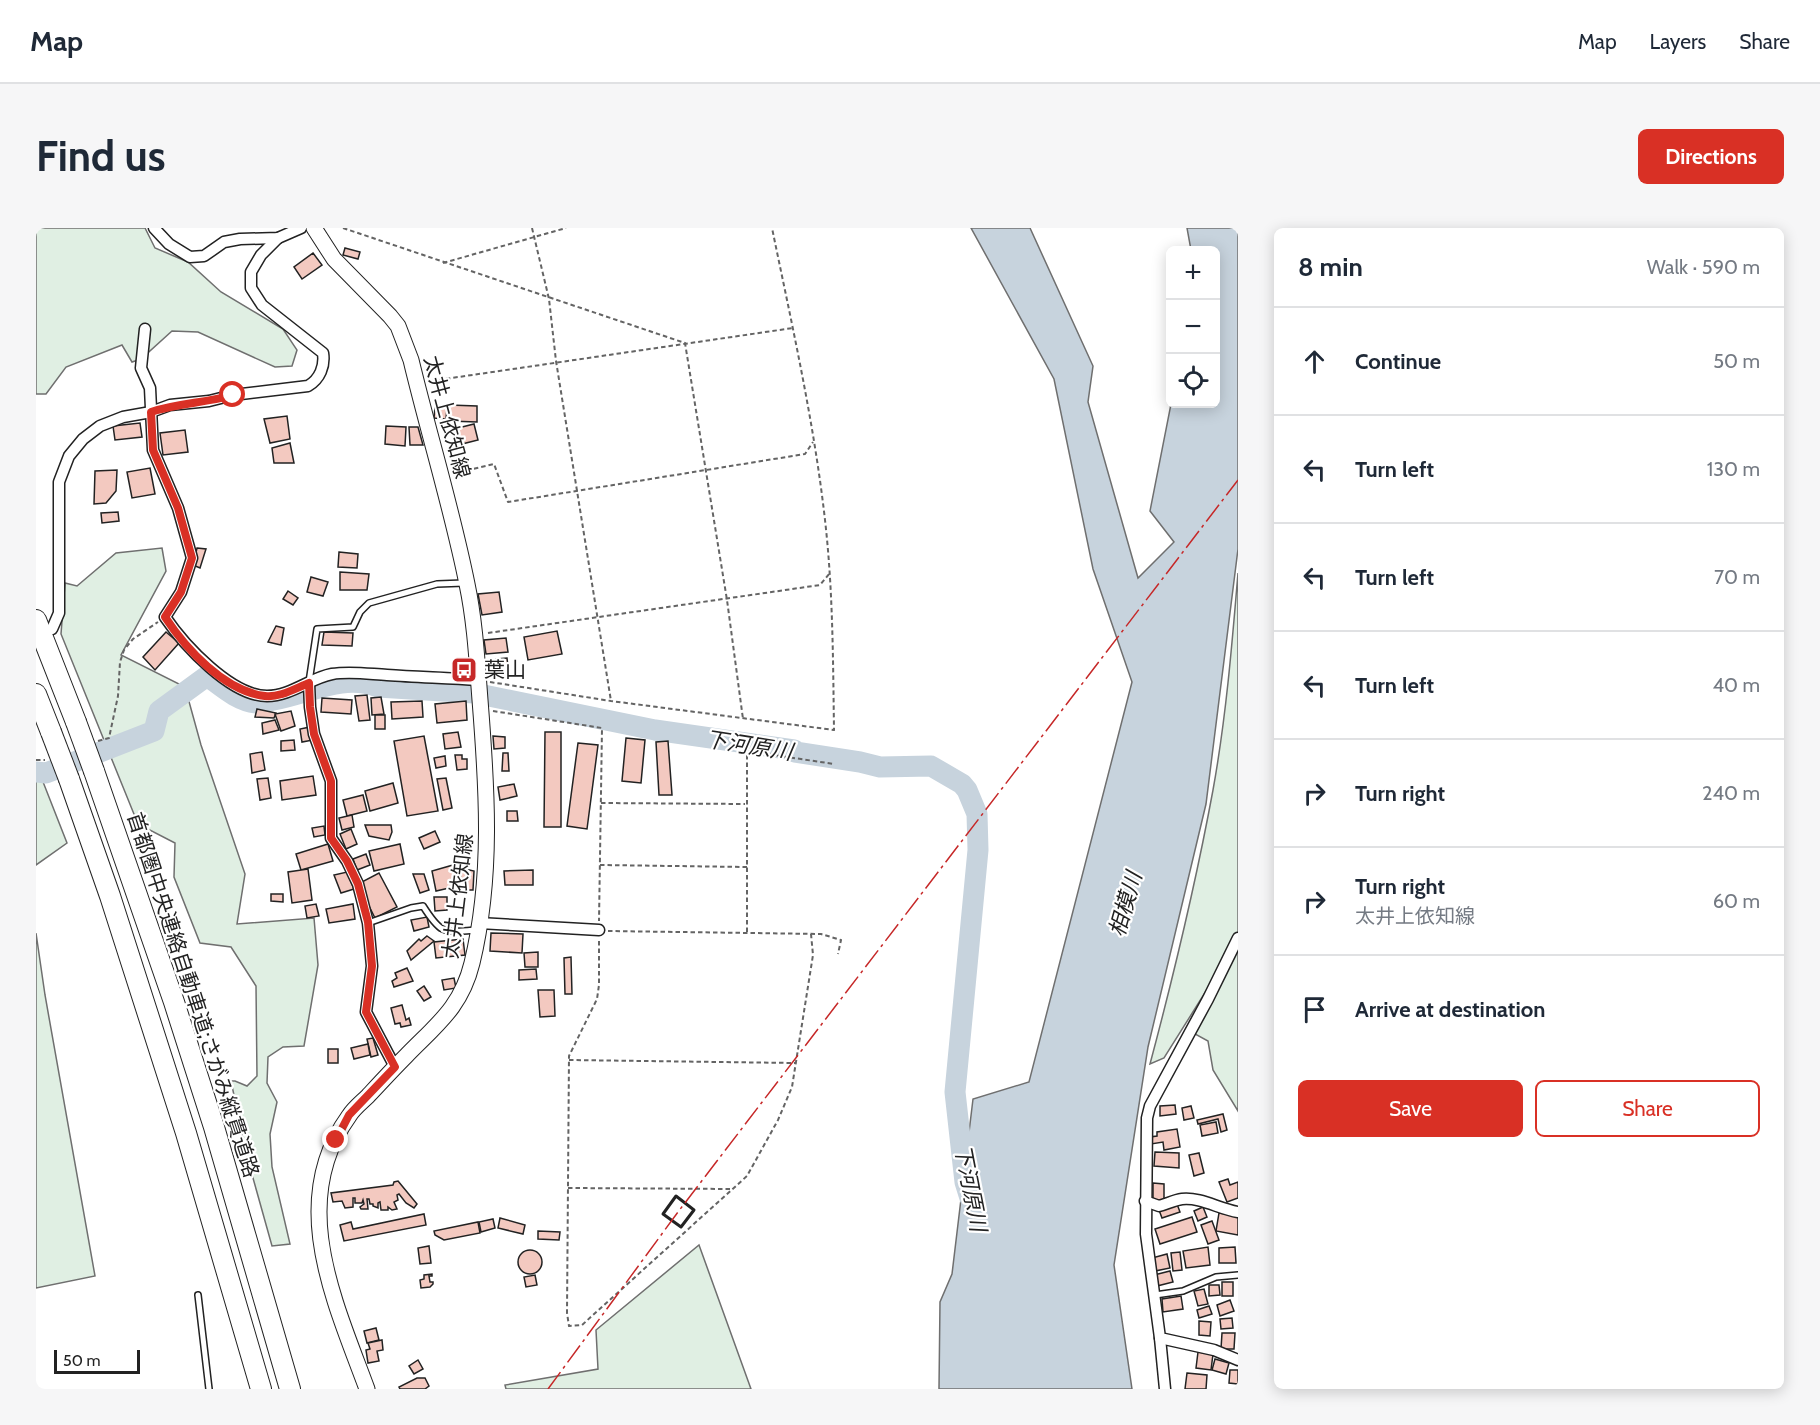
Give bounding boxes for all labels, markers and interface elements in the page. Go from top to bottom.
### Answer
text: Map [30,24,83,58]
text: Map [1578,29,1617,54]
text: Layers [1650,29,1706,54]
text: Share [1739,29,1790,54]
button: Directions [1638,129,1784,184]
text: Find us [36,130,165,182]
map controls [1166,246,1220,408]
button: + [1166,246,1220,300]
text: 8 min [1298,251,1363,283]
text: Walk · 590 m [1647,255,1760,279]
button: − [1166,300,1220,354]
icon: ahead [1298,345,1331,378]
text: Continue [1355,348,1441,375]
text: 50 m [1713,349,1760,373]
street label: 太井上依知線 [419,353,476,481]
button: locate [1166,354,1220,408]
route start [219,381,245,407]
icon: left [1298,453,1331,486]
text: Turn left [1355,456,1434,483]
text: 130 m [1707,457,1760,481]
icon: left [1298,561,1331,594]
text: Turn left [1355,564,1434,591]
text: 70 m [1714,565,1760,589]
bus stop icon: 葉山 [449,655,479,685]
place label: 葉山 [484,657,526,682]
icon: left [1298,669,1331,702]
text: Turn left [1355,672,1434,699]
text: 40 m [1712,673,1760,697]
water label: 下河原川 [703,725,796,766]
icon: right [1298,777,1331,810]
text: Turn right [1355,780,1445,807]
text: 240 m [1702,781,1760,805]
street label: 首都圏中央連絡自動車道;さがみ縦貫道路 [122,809,264,1181]
street label: 太井上依知線 [437,832,478,960]
water label: 相模川 [1103,867,1148,940]
text: Turn right [1355,873,1445,900]
icon: right [1298,885,1331,918]
text: 60 m [1713,889,1760,913]
text: 太井上依知線 [1355,904,1475,928]
icon: arrive [1298,993,1331,1026]
text: Arrive at destination [1355,996,1545,1023]
button: Save [1298,1080,1523,1137]
button: Share [1535,1080,1760,1137]
route end [322,1126,348,1152]
water label: 下河原川 [949,1142,993,1236]
scale bar [54,1347,140,1374]
text: 50 m [63,1351,100,1370]

